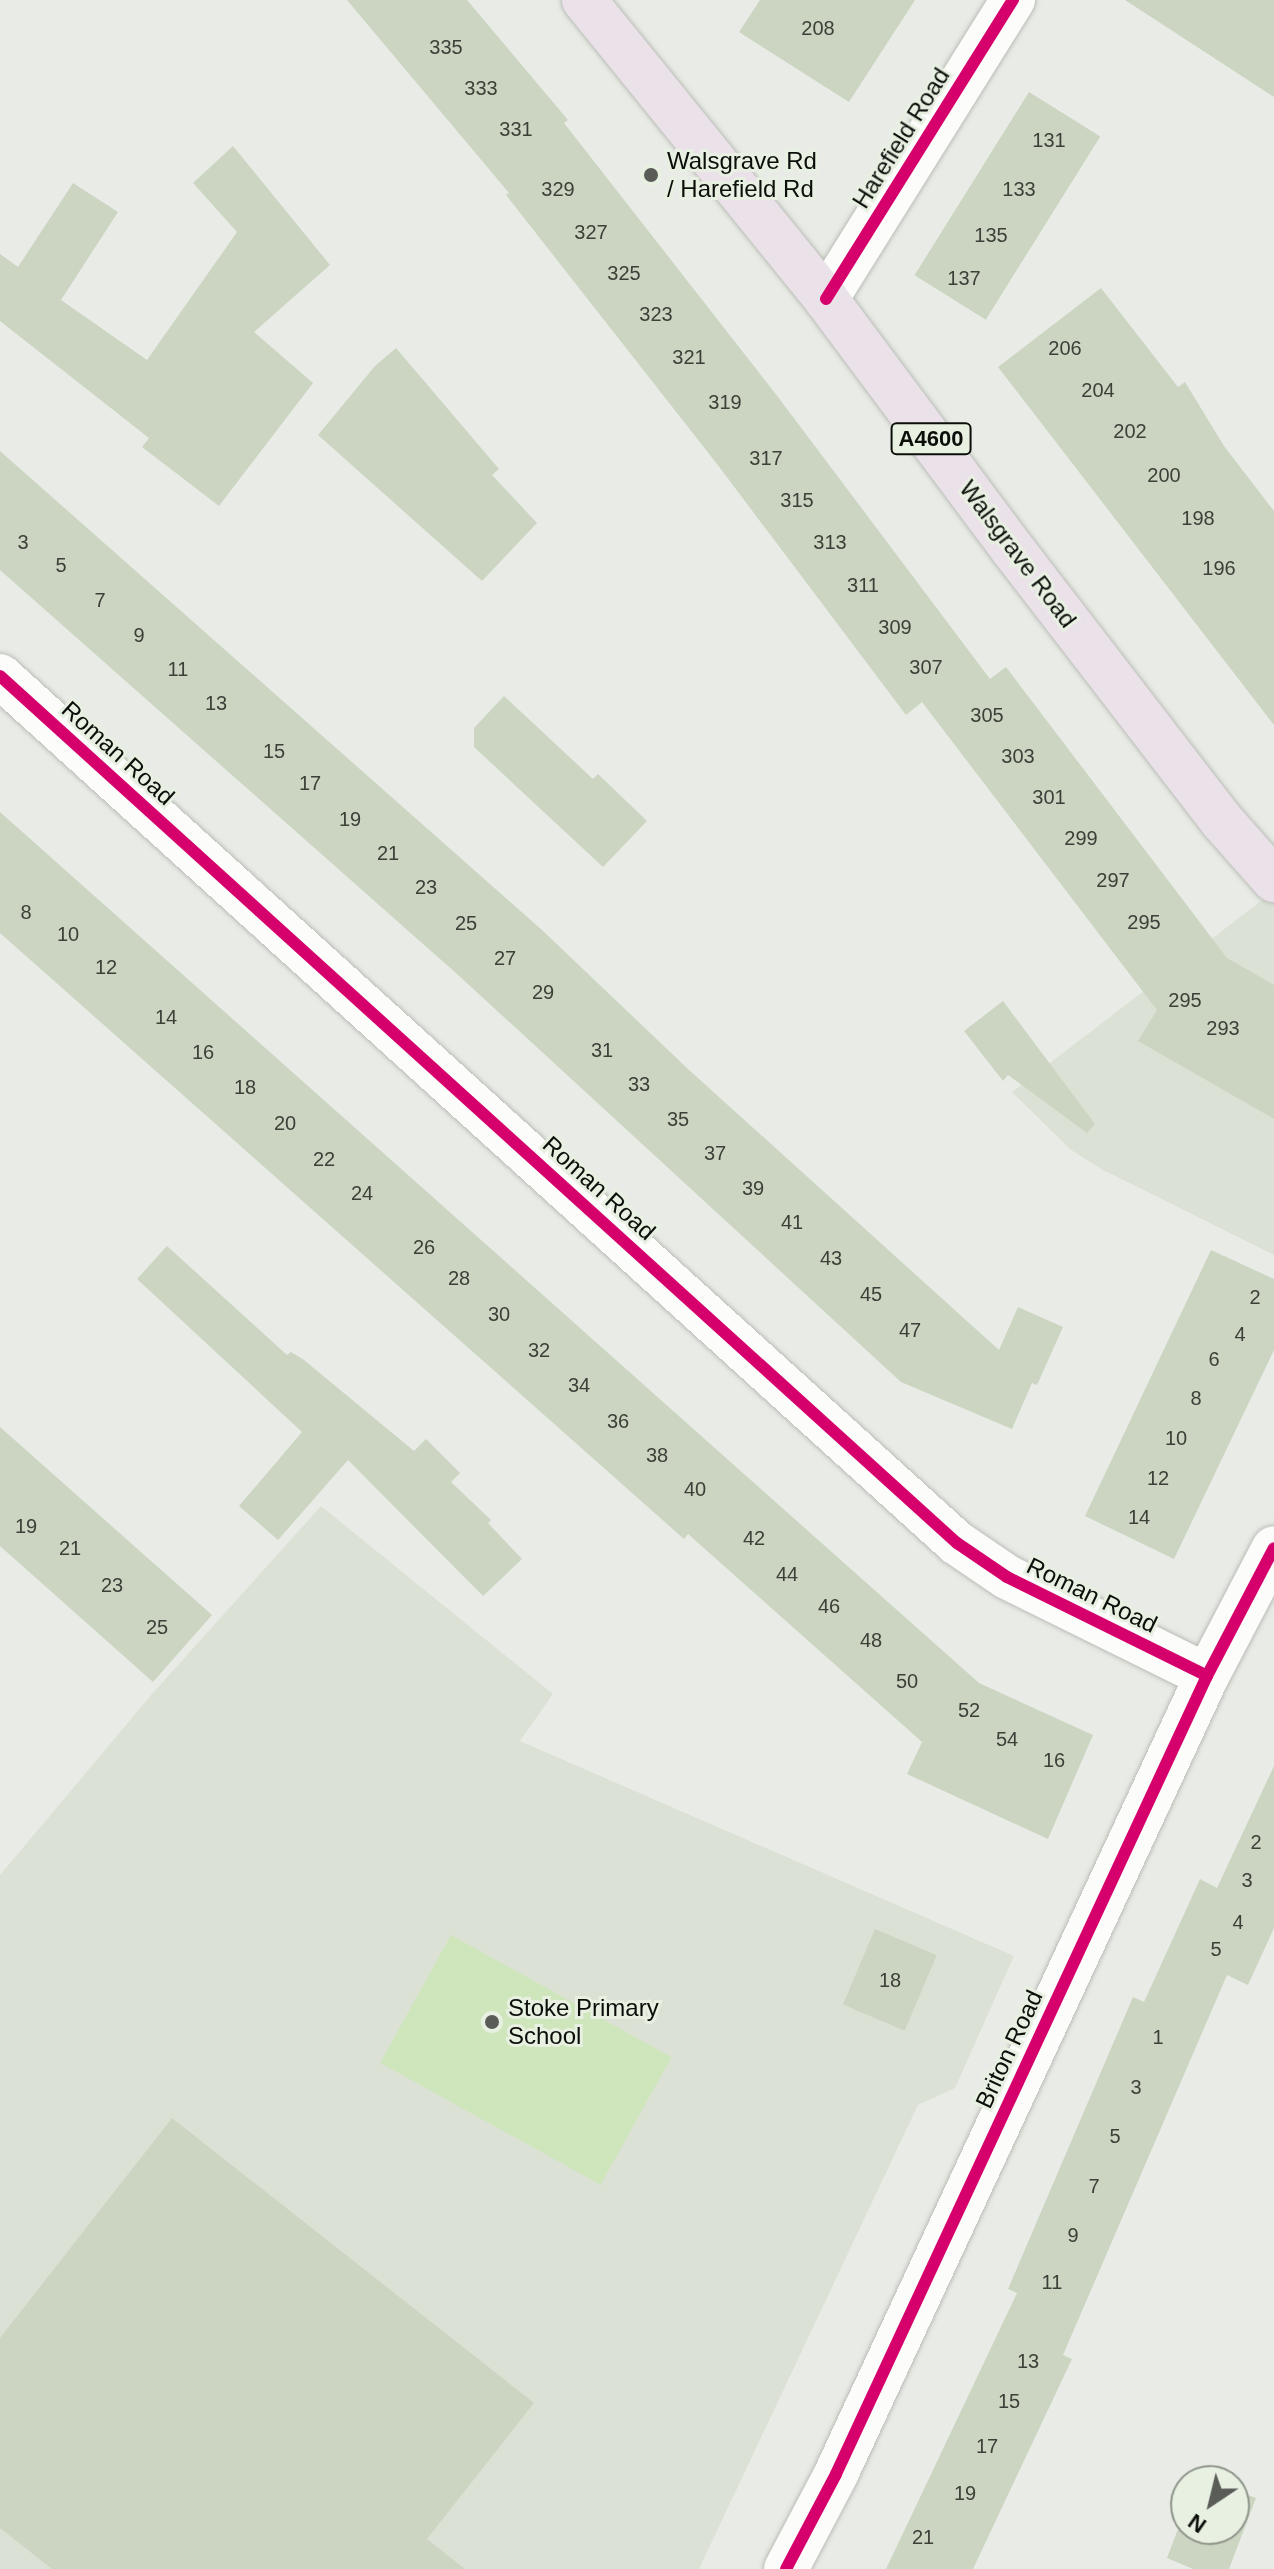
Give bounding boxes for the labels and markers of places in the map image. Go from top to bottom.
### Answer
place label: Walsgrave Rd / Harefield Rd [667,147,817,203]
marker: Walsgrave Rd / Harefield Rd [642,166,660,184]
place label: Stoke Primary School [508,1994,659,2050]
marker: Stoke Primary School [483,2013,501,2031]

